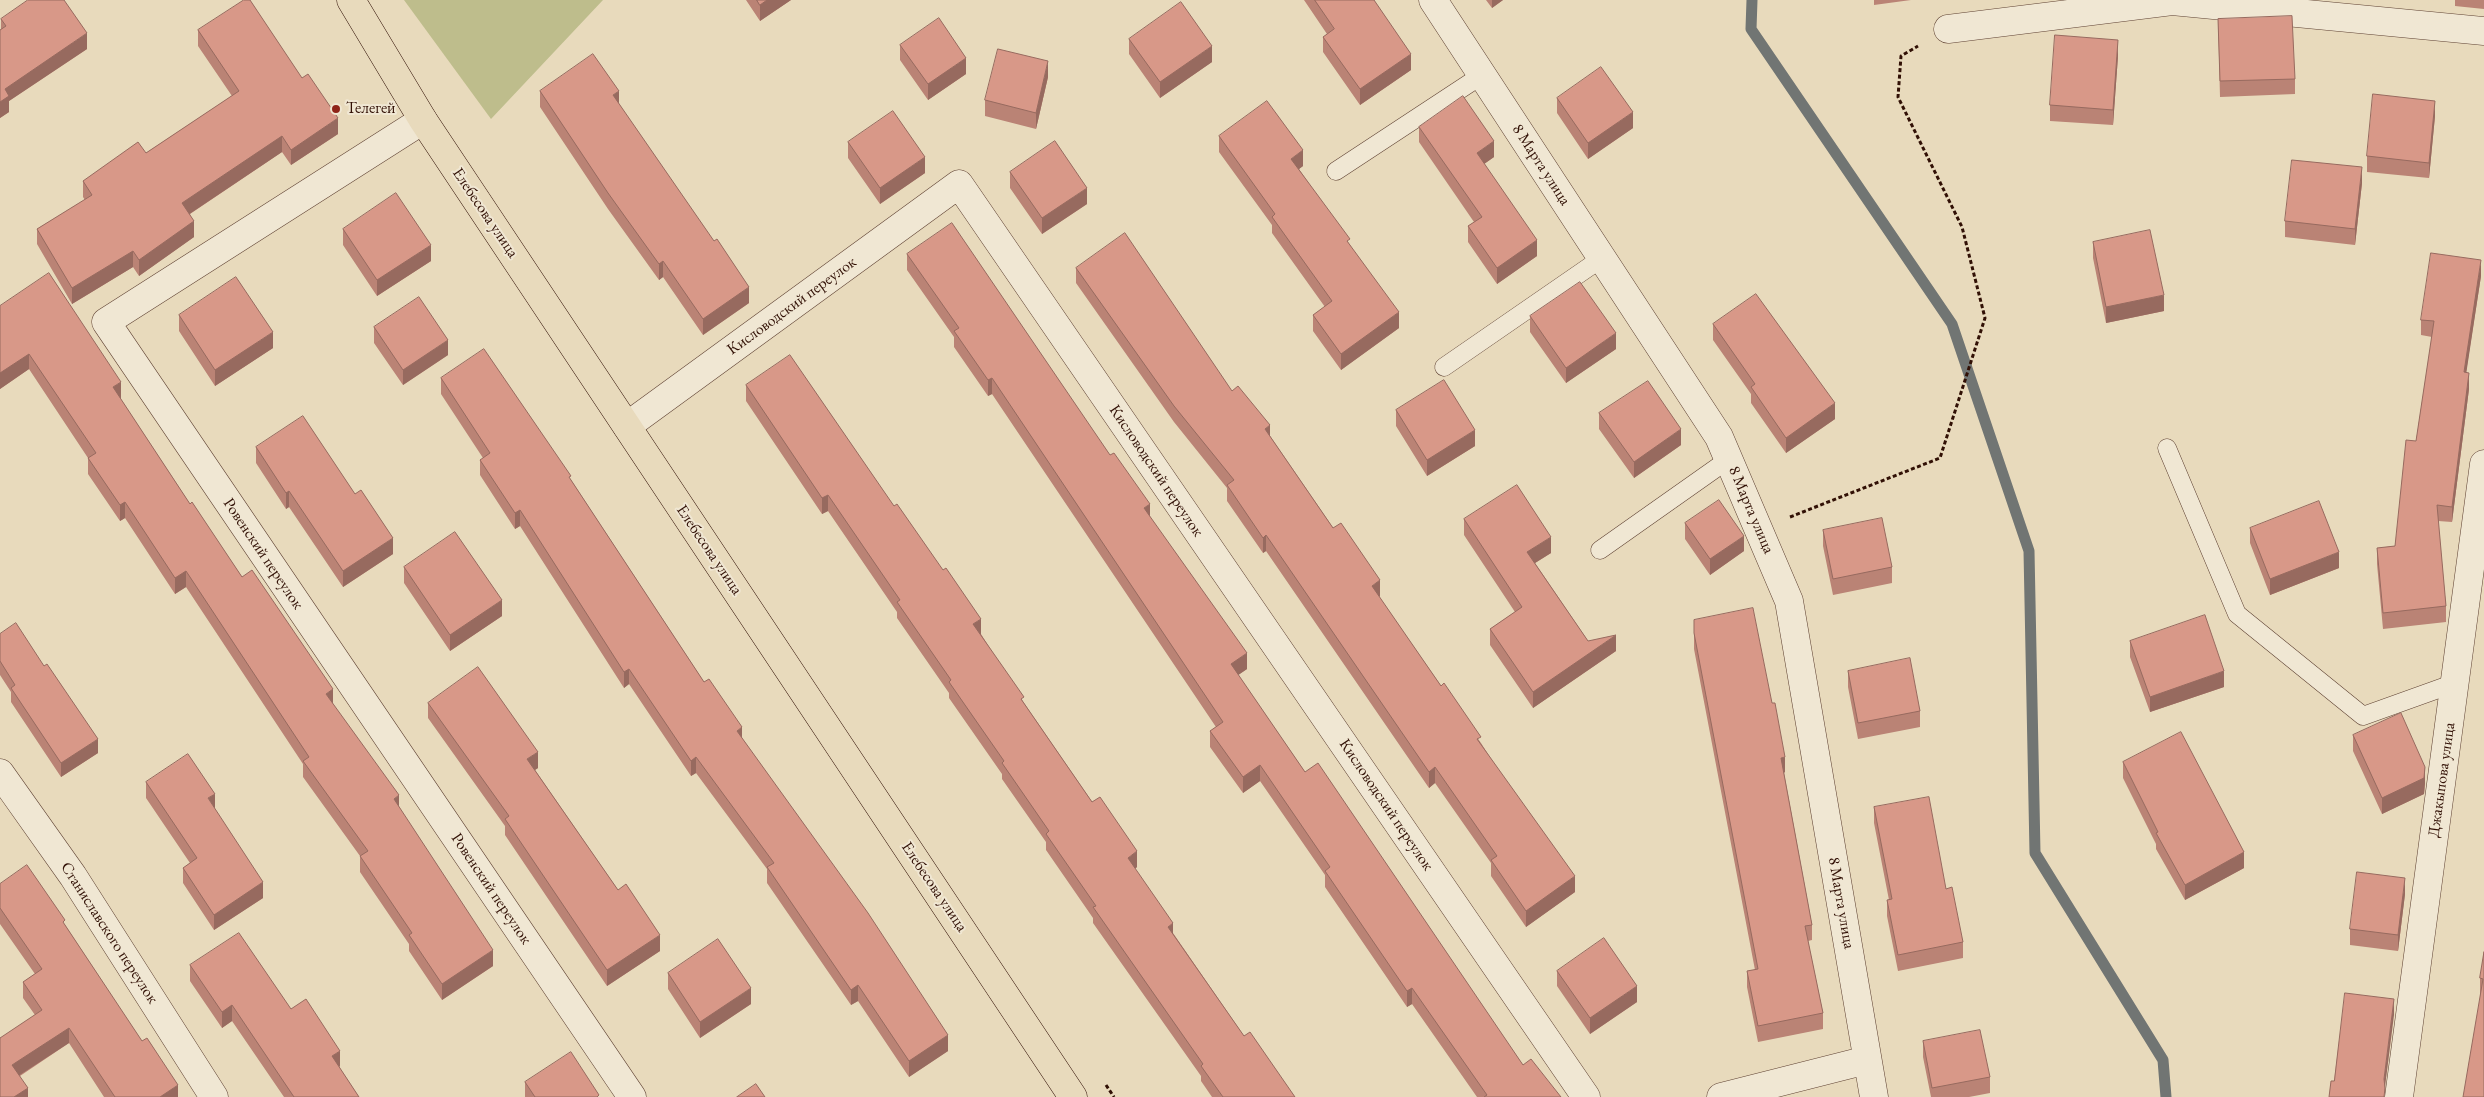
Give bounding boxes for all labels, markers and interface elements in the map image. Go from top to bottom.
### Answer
place label: Телегей [346,99,396,119]
marker: Телегей [330,103,342,115]
street label: 8 Марта улица [1508,121,1574,209]
street label: Елебесова улица [448,164,522,262]
street label: Кисловодский переулок [724,253,860,359]
street label: Кисловодский переулок [1105,401,1207,541]
street label: 8 Марта улица [1724,463,1778,557]
street label: Ровенский переулок [219,495,307,613]
street label: Елебесова улица [672,501,746,599]
street label: Джакыпова улица [2424,721,2460,839]
street label: Кисловодский переулок [1335,735,1437,875]
street label: Ровенский переулок [447,830,535,948]
street label: Елебесова улица [897,838,971,936]
street label: 8 Марта улица [1823,855,1859,951]
street label: Станиславского переулок [56,859,162,1007]

